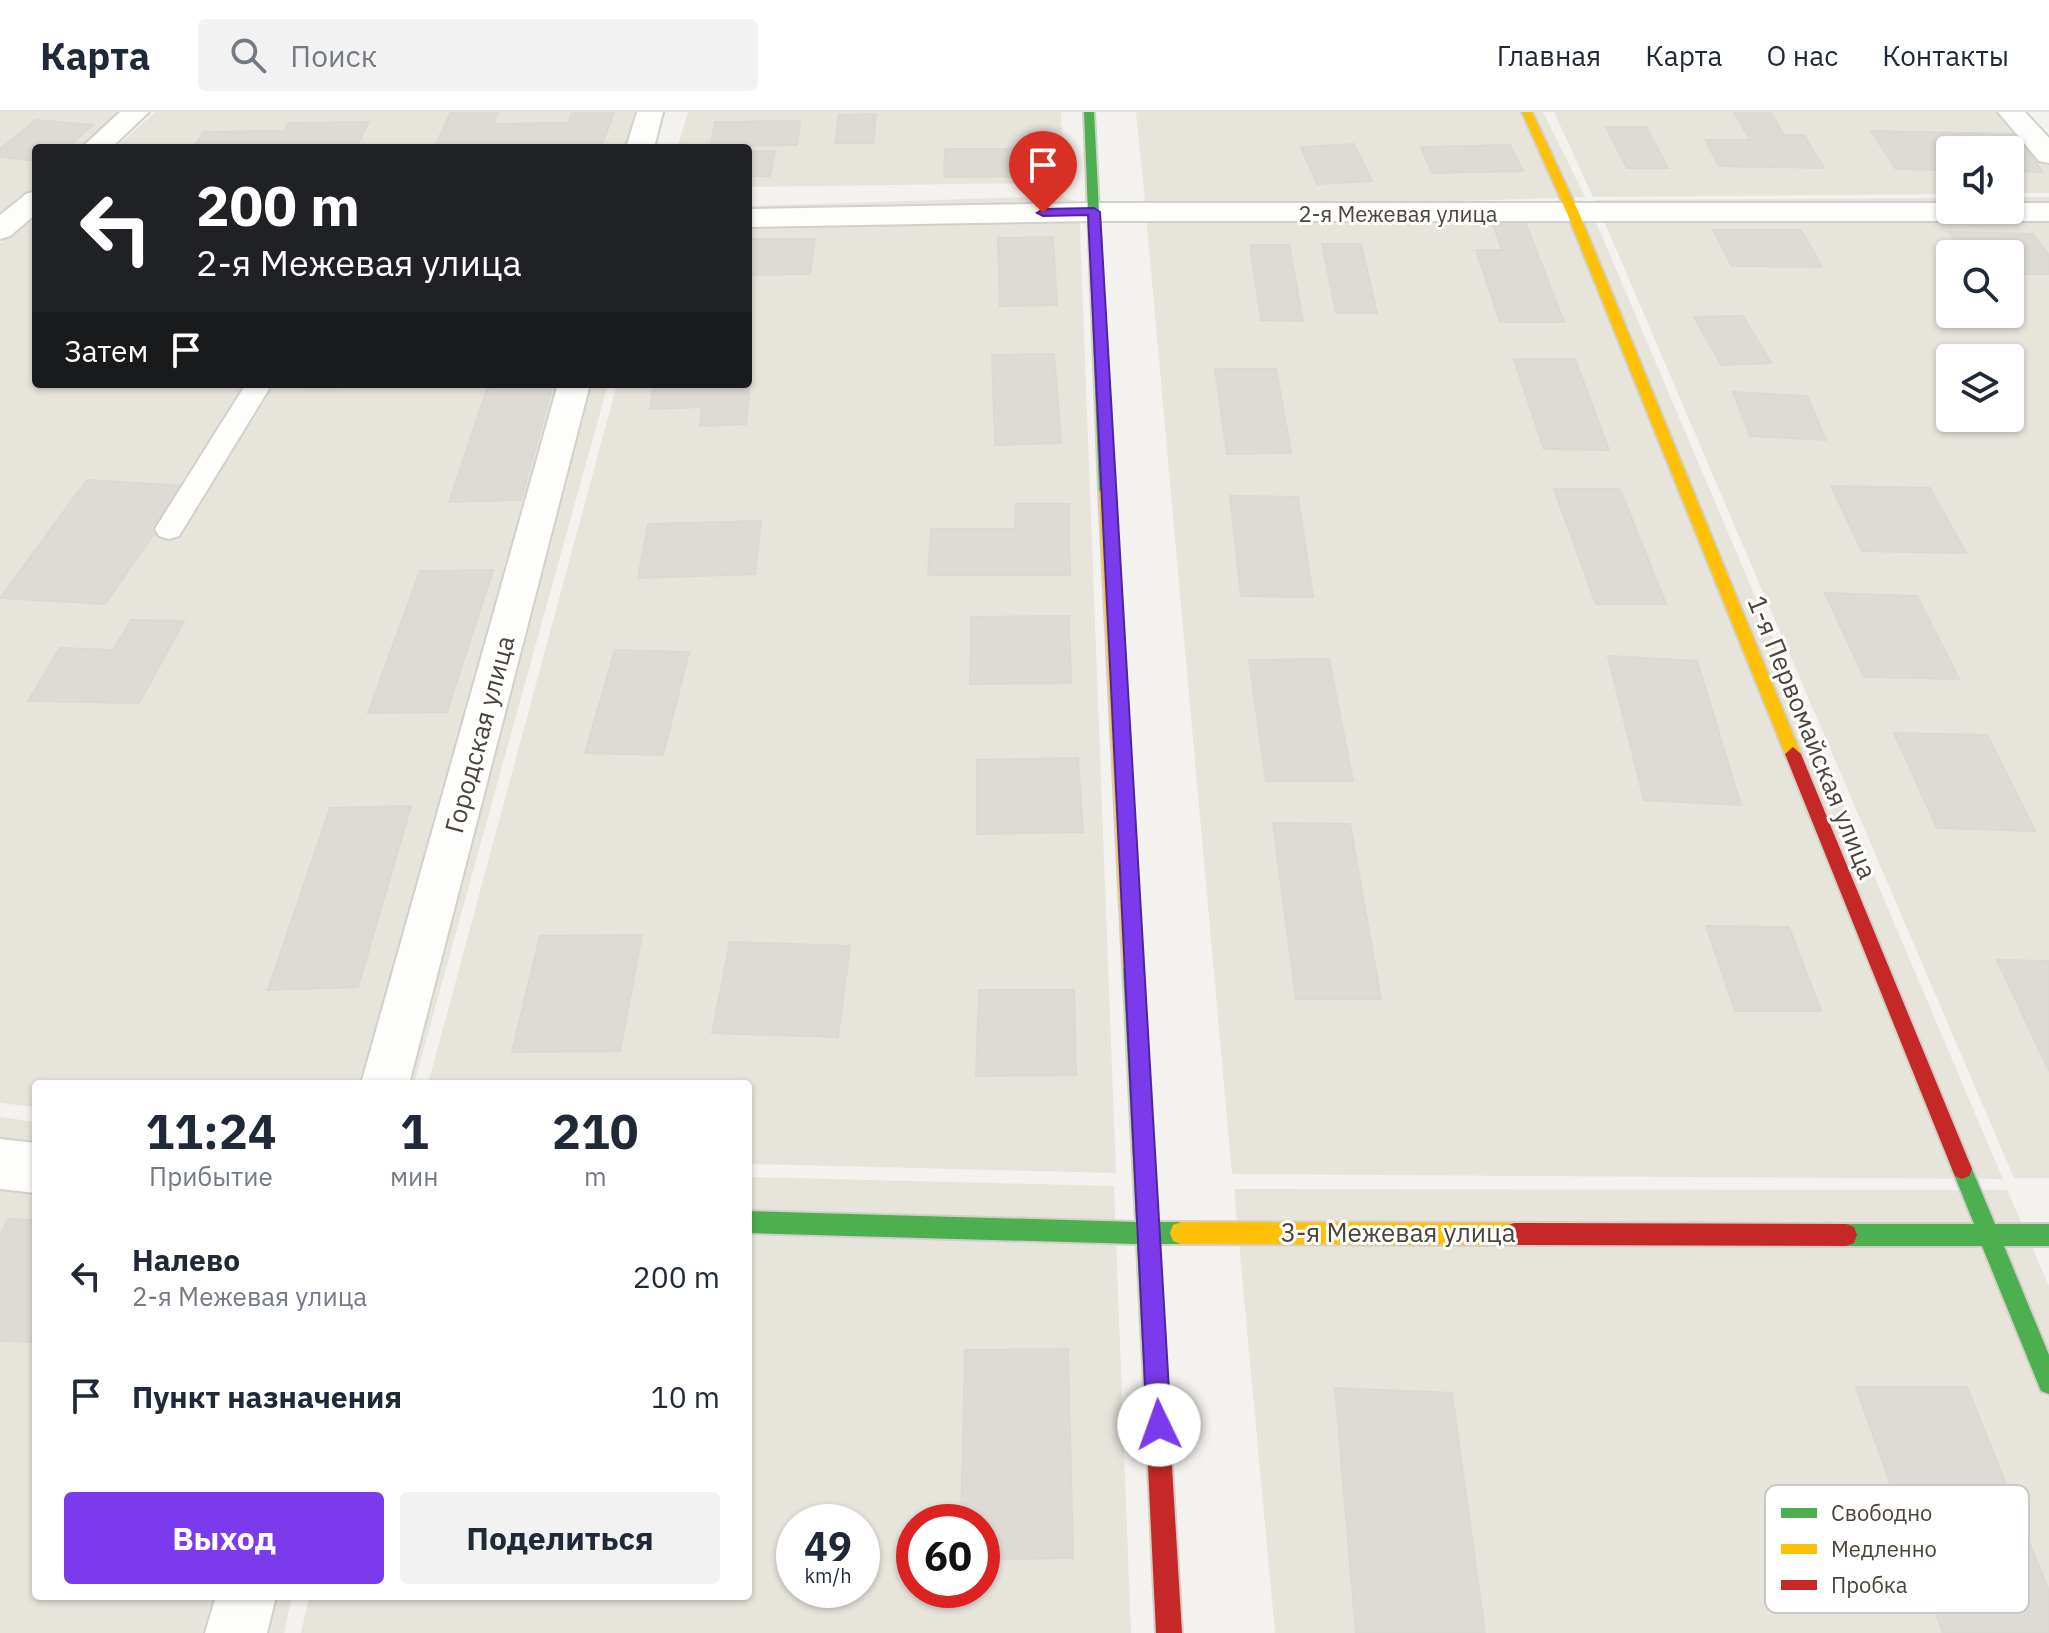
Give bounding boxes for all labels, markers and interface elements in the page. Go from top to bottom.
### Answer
search box [198,19,758,91]
text: Карта [40,31,150,80]
icon: search [226,33,270,77]
text: Поиск [290,36,377,75]
text: Главная [1497,37,1601,74]
text: Карта [1645,37,1722,74]
text: О нас [1766,37,1838,74]
text: Контакты [1882,37,2009,74]
pin [1009,131,1077,213]
map controls [1936,136,2024,432]
button: sound [1936,136,2024,224]
icon: arrive [1021,143,1065,187]
text: 200 m [196,169,360,241]
icon: left [64,176,168,280]
street label: 2-я Межевая улица [1298,199,1498,228]
text: 2-я Межевая улица [196,239,522,286]
button: search [1936,240,2024,328]
icon: arrive [164,328,208,372]
text: Затем [64,331,148,370]
button: layers [1936,344,2024,432]
street label: 1-я Первомайская улица [1741,590,1886,884]
street label: Городская улица [436,631,522,837]
text: 11:24 [145,1100,277,1162]
text: 1 [400,1100,429,1162]
text: 210 [552,1100,639,1162]
text: Прибытие [149,1159,273,1193]
text: мин [390,1159,439,1193]
text: m [584,1159,607,1193]
street label: 3-я Межевая улица [1280,1215,1516,1249]
text: Налево [132,1240,240,1279]
icon: left [64,1254,108,1298]
text: 200 m [633,1257,720,1296]
text: 2-я Межевая улица [132,1279,367,1313]
icon: arrive [64,1374,108,1418]
text: Пункт назначения [132,1377,402,1416]
text: 10 m [651,1377,720,1416]
position arrow [1117,1383,1201,1467]
legend [1765,1485,2029,1613]
button: Выход [64,1492,384,1584]
button: Поделиться [400,1492,720,1584]
text: Свободно [1831,1498,1932,1527]
speed limit sign: 60 [896,1504,1000,1608]
text: 49 [804,1520,852,1572]
text: Медленно [1831,1534,1937,1563]
text: km/h [804,1562,852,1589]
text: Пробка [1831,1570,1908,1599]

